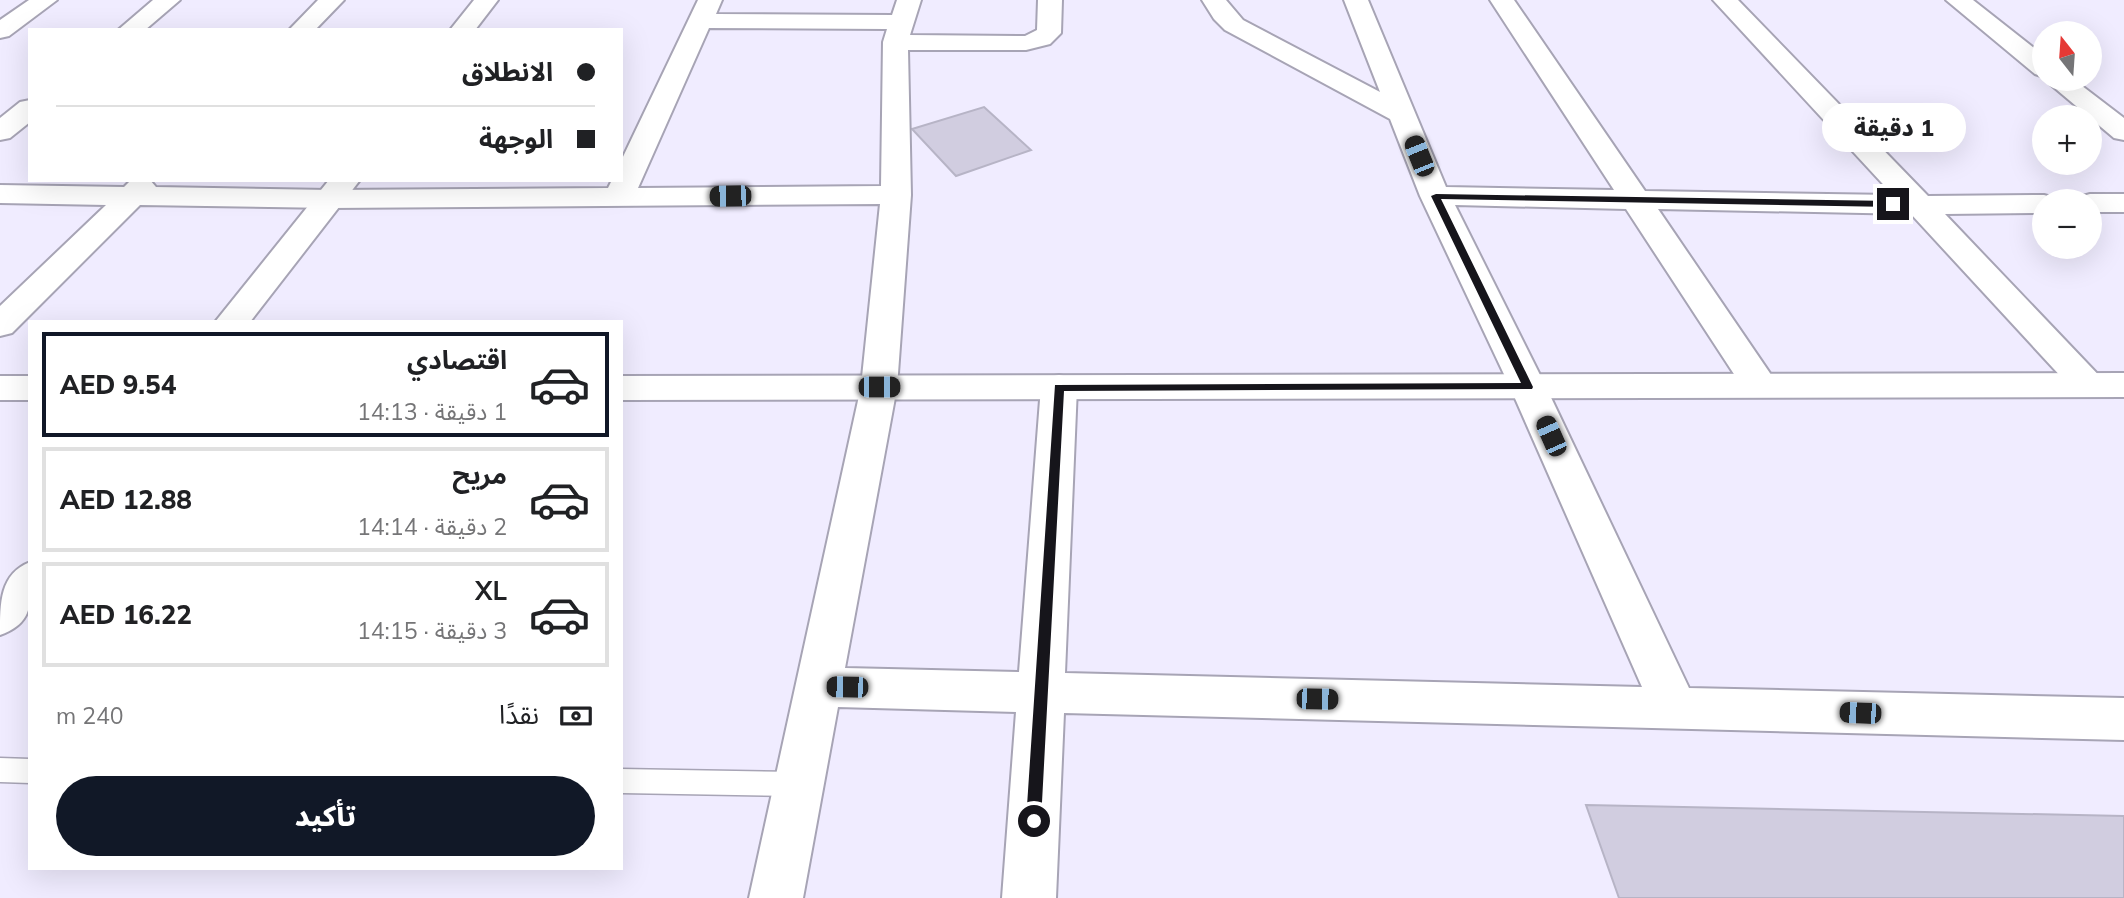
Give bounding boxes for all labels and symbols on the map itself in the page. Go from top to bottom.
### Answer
north arrow [2032,21,2102,91]
callout: 1 دقيقة [1821,102,1965,152]
car [1402,133,1437,179]
car [709,185,752,207]
route end [1877,188,1909,220]
car [859,377,901,398]
car [1533,413,1570,459]
car [826,676,869,698]
car [1296,688,1339,710]
car [1839,702,1882,724]
route start [1018,805,1050,837]

